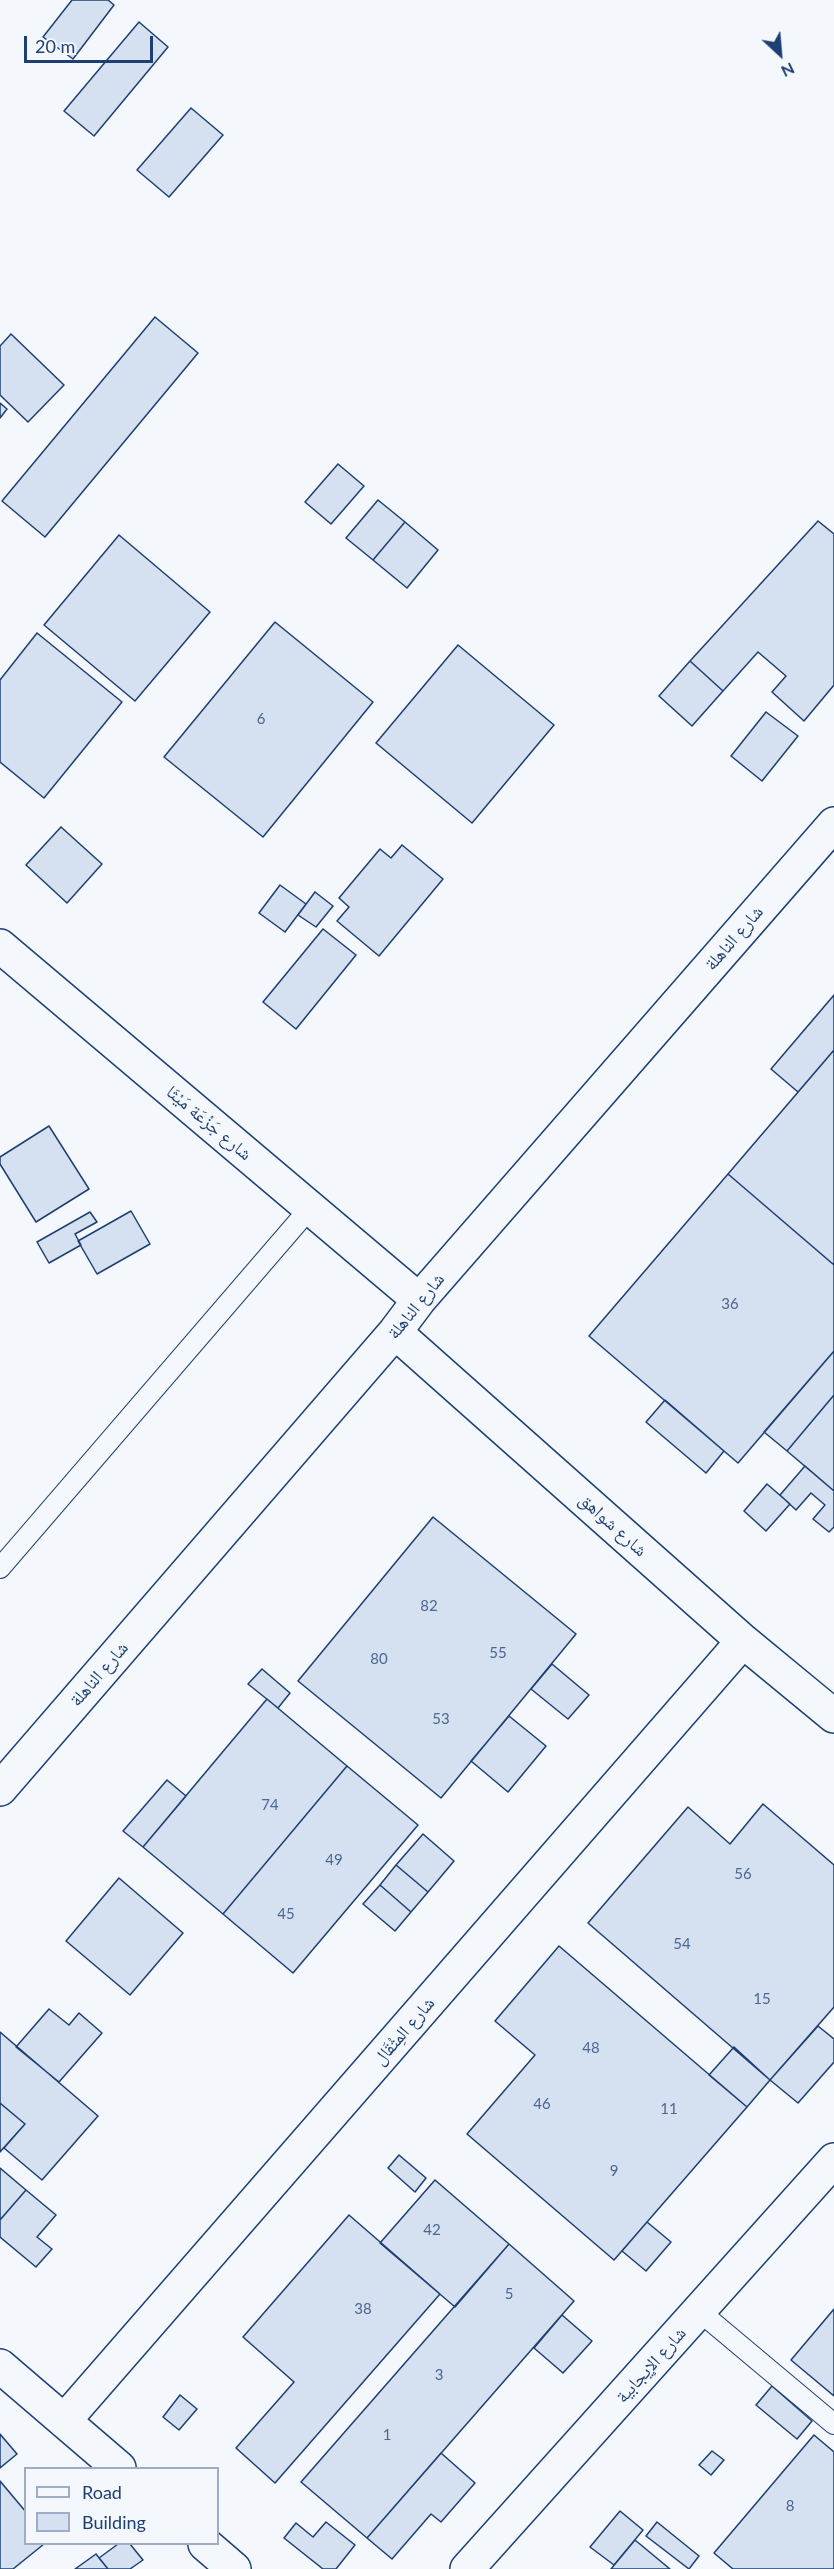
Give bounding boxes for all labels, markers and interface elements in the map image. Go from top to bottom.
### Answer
scale bar [27,24,156,62]
north arrow [750,24,810,84]
text: 20 m [35,35,75,57]
text: N [778,59,798,82]
house number: 6 [257,710,265,728]
street label: شارع الناهلة [700,901,768,975]
street label: شارع جَزْعَة مَيْثَا [162,1081,256,1165]
street label: شارع الناهلة [383,1269,449,1343]
house number: 36 [721,1295,739,1313]
street label: شارع شواهق [575,1489,651,1561]
house number: 82 [420,1597,438,1615]
street label: شارع الناهلة [65,1637,133,1711]
house number: 55 [489,1644,507,1662]
house number: 80 [370,1650,388,1668]
house number: 53 [432,1710,450,1728]
house number: 74 [261,1796,279,1814]
house number: 49 [325,1851,343,1869]
house number: 56 [734,1865,752,1883]
house number: 45 [277,1905,295,1923]
house number: 54 [673,1935,691,1953]
house number: 15 [753,1990,771,2008]
street label: شارع المِثْقَال [369,1993,439,2069]
house number: 48 [582,2039,600,2057]
house number: 46 [533,2095,551,2113]
house number: 11 [660,2100,678,2118]
house number: 9 [610,2162,618,2180]
house number: 42 [423,2221,441,2239]
house number: 5 [505,2285,513,2303]
house number: 38 [354,2300,372,2318]
street label: شارع الإيجابية [611,2323,691,2407]
house number: 3 [435,2366,443,2384]
house number: 1 [383,2426,391,2444]
legend [24,2467,219,2545]
text: Road [82,2481,122,2503]
house number: 8 [786,2497,794,2515]
text: Building [82,2511,146,2533]

